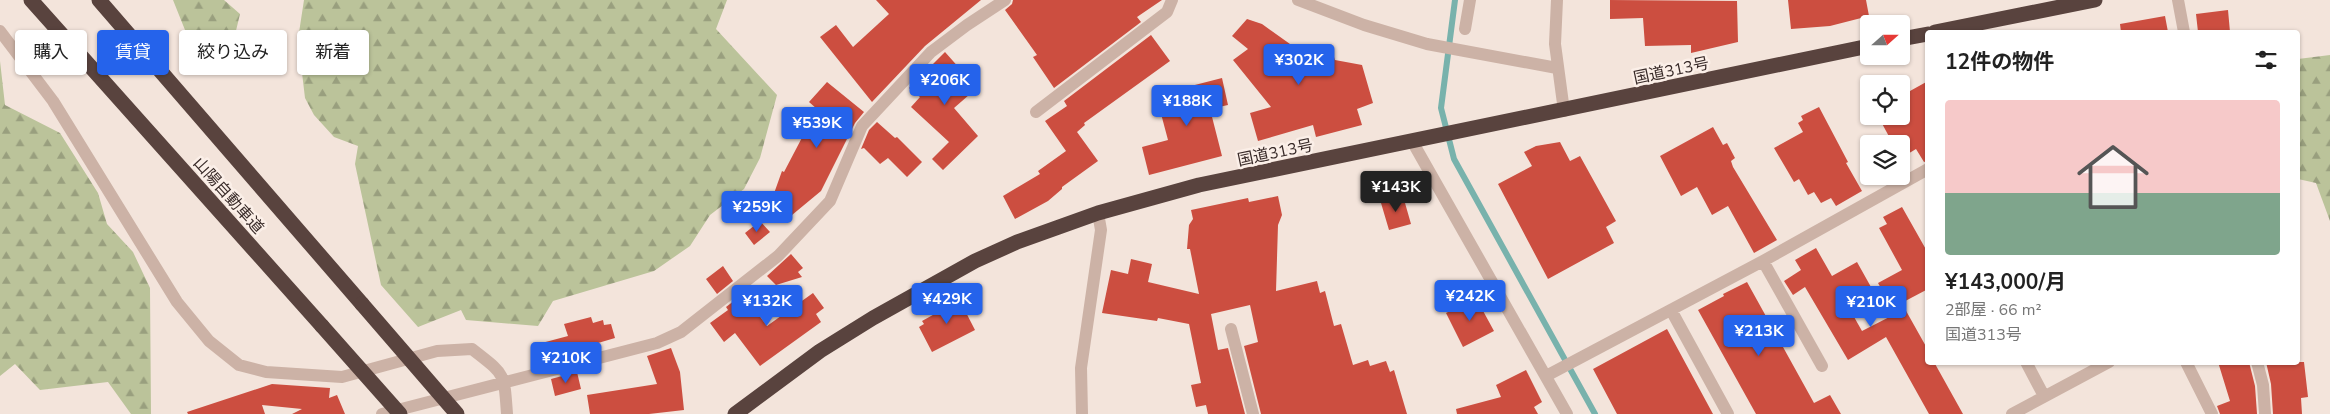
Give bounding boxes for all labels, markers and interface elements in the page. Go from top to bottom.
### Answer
north arrow [1860,15,1910,65]
map controls [1860,15,1910,185]
chip: 購入 [15,30,87,75]
chip: 賃貸 [97,30,169,75]
chip: 絞り込み [179,30,287,75]
chip: 新着 [297,30,369,75]
pin: ¥302K [1264,44,1334,86]
icon: filters [2252,46,2280,74]
text: 12件の物件 [1945,48,2054,76]
text: ¥302K [1274,49,1324,71]
street label: 国道313号 [1631,52,1711,90]
pin: ¥206K [910,64,980,106]
text: ¥206K [920,69,970,91]
button: locate [1860,75,1910,125]
pin: ¥188K [1152,84,1222,127]
text: ¥188K [1162,90,1212,112]
pin: ¥539K [782,106,852,149]
text: ¥539K [792,112,842,134]
icon: home [2068,132,2158,222]
street label: 国道313号 [1235,134,1315,172]
button: layers [1860,135,1910,185]
street label: 山陽自動車道 [188,153,269,239]
pin: ¥143K [1361,170,1431,213]
text: ¥143K [1371,176,1421,198]
pin: ¥259K [722,190,792,233]
text: ¥259K [732,196,782,218]
text: ¥143,000/月 [1945,268,2066,296]
pin: ¥242K [1435,280,1505,322]
pin: ¥429K [912,282,982,325]
pin: ¥132K [732,284,802,327]
text: ¥242K [1445,285,1495,307]
pin: ¥210K [1836,286,1906,328]
text: ¥429K [922,288,972,310]
text: ¥132K [742,290,792,312]
text: ¥210K [1846,291,1896,313]
text: 2部屋 · 66 m² [1945,299,2042,321]
pin: ¥213K [1724,314,1794,357]
text: ¥213K [1734,320,1784,342]
text: 国道313号 [1945,324,2022,346]
pin: ¥210K [531,342,601,384]
text: ¥210K [541,347,591,369]

